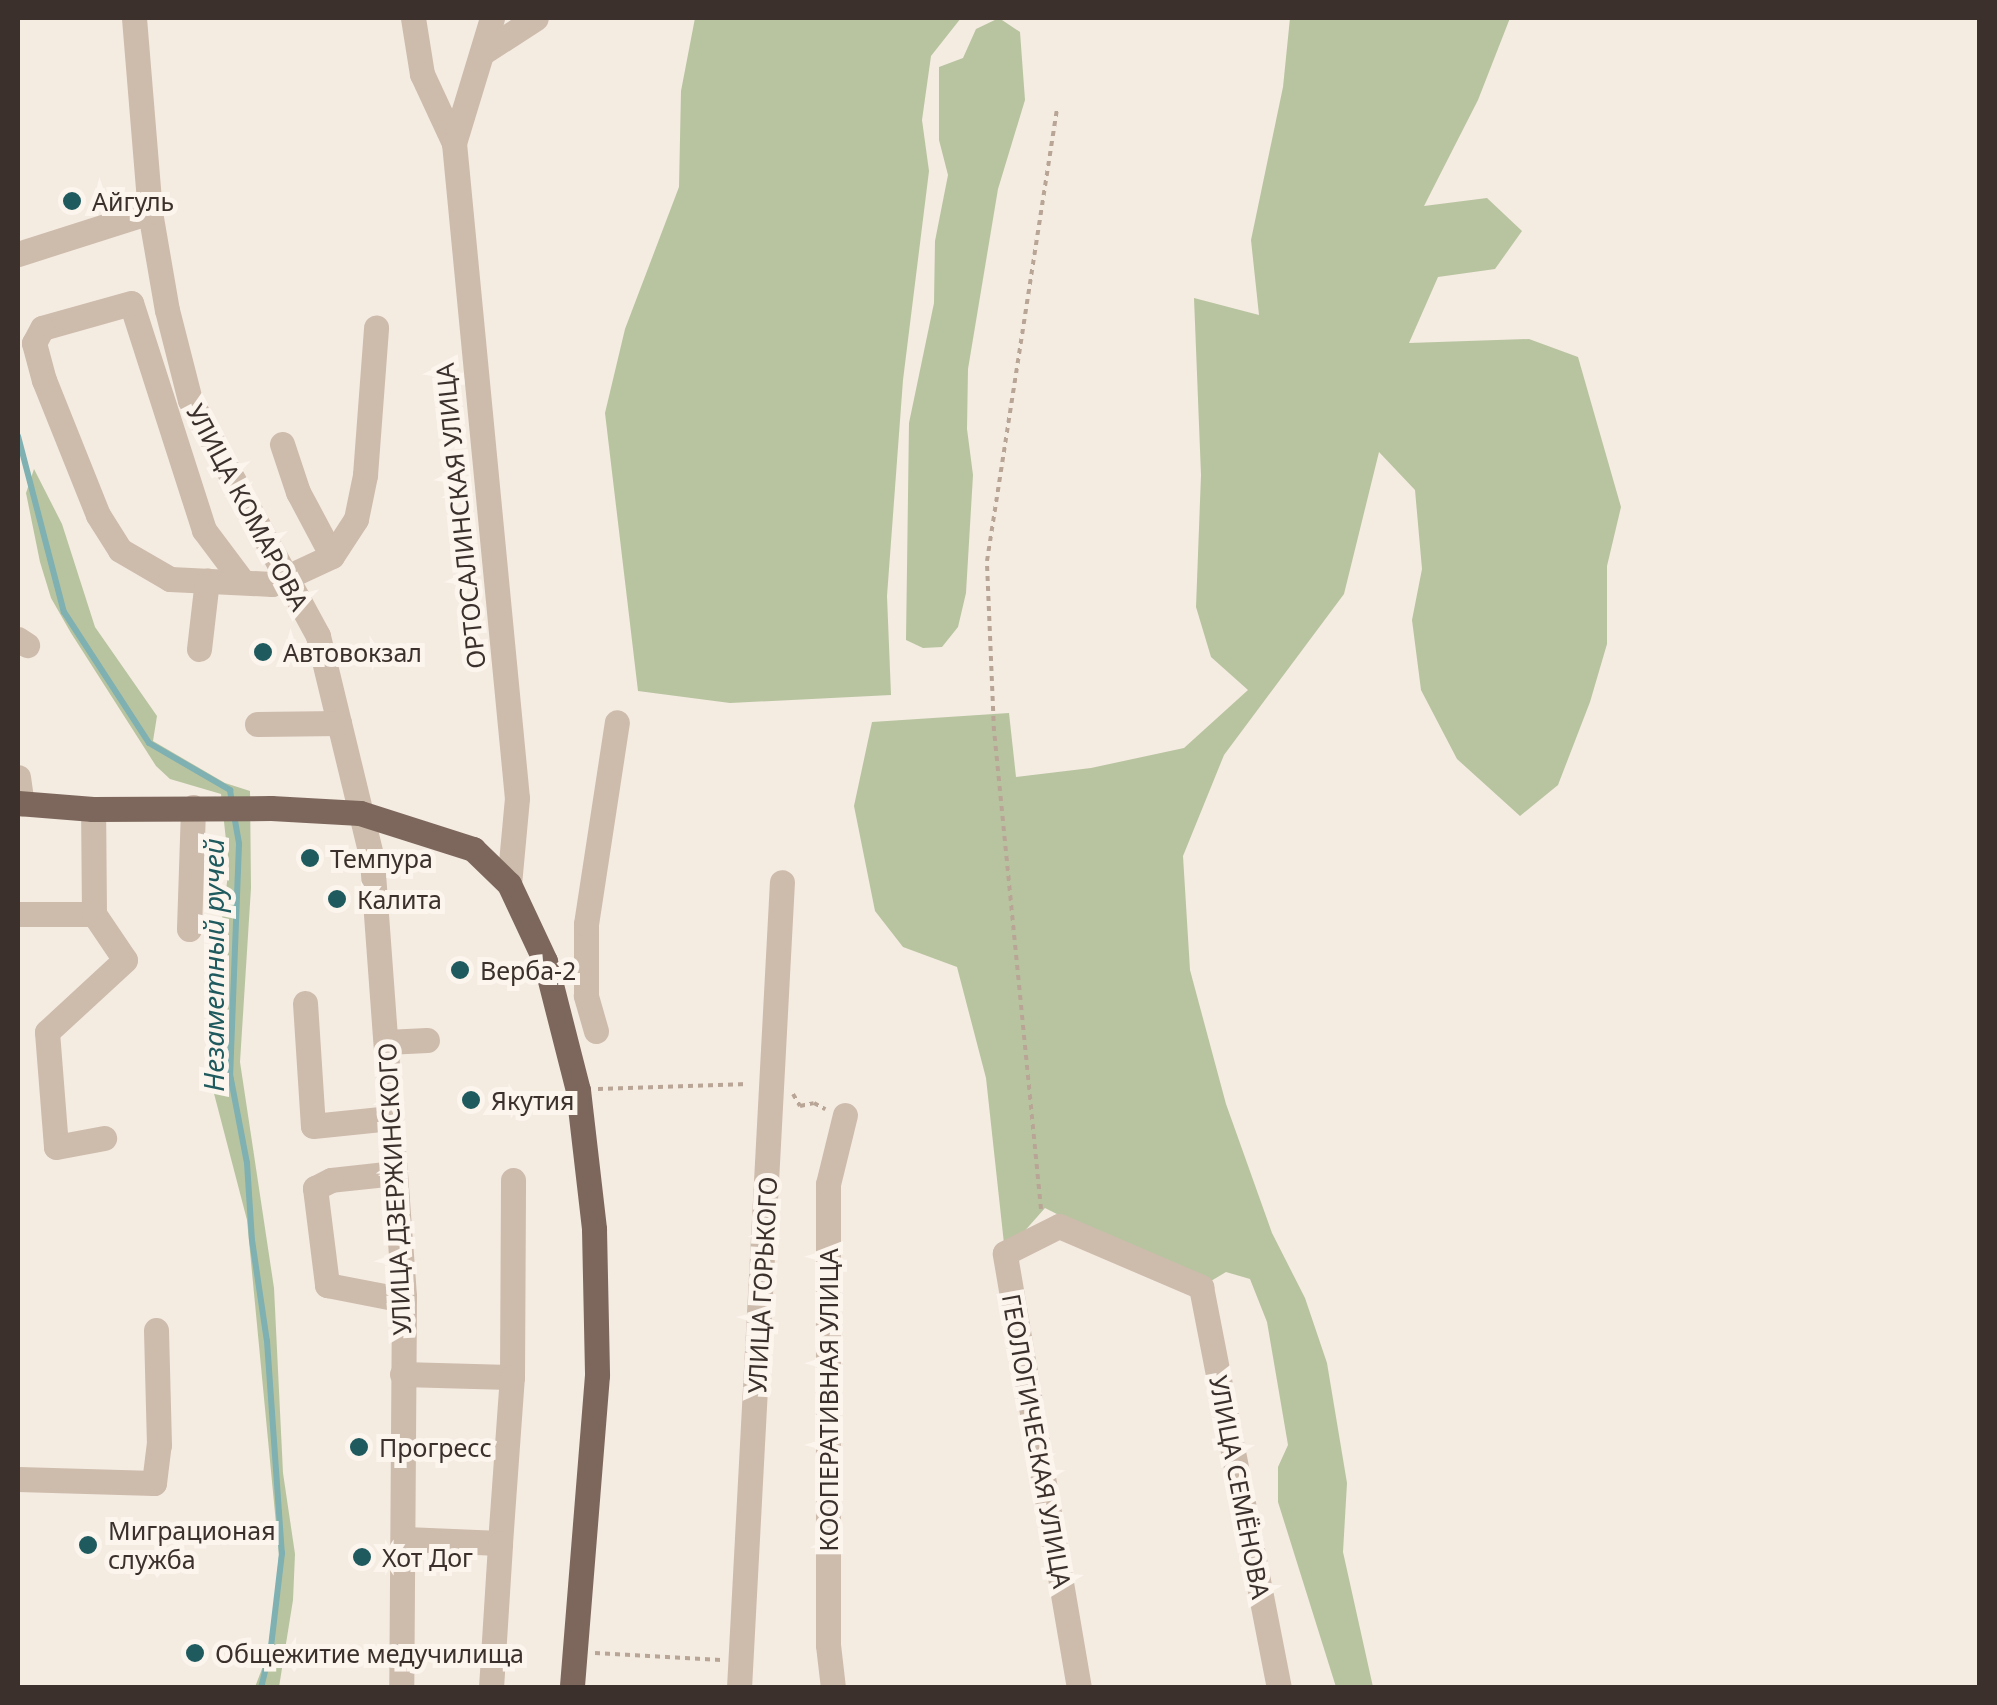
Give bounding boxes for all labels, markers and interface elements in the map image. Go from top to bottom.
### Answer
place label: Айгуль [92,186,174,216]
marker: Айгуль [61,190,83,212]
street label: ОРТОСАЛИНСКАЯ УЛИЦА [429,362,491,670]
street label: УЛИЦА КОМАРОВА [181,399,315,615]
place label: Автовокзал [283,637,422,667]
marker: Автовокзал [252,641,274,663]
water label: Незаметный ручей [196,838,230,1092]
place label: Темпура [330,843,433,873]
marker: Темпура [299,847,321,869]
place label: Калита [357,884,442,914]
marker: Калита [326,888,348,910]
place label: Верба-2 [480,955,576,985]
marker: Верба-2 [449,959,471,981]
street label: УЛИЦА ДЗЕРЖИНСКОГО [371,1042,417,1336]
place label: Якутия [491,1085,575,1115]
marker: Якутия [460,1089,482,1111]
street label: УЛИЦА ГОРЬКОГО [741,1176,783,1394]
street label: КООПЕРАТИВНАЯ УЛИЦА [813,1248,843,1552]
street label: ГЕОЛОГИЧЕСКАЯ УЛИЦА [996,1292,1078,1590]
street label: УЛИЦА СЕМЁНОВА [1204,1373,1276,1601]
place label: Прогресс [379,1432,492,1462]
marker: Прогресс [348,1436,370,1458]
place label: Миграционая служба [108,1516,276,1575]
marker: Миграционая служба [77,1534,99,1556]
place label: Хот Дог [382,1542,473,1572]
marker: Хот Дог [351,1546,373,1568]
place label: Общежитие медучилища [215,1638,524,1668]
marker: Общежитие медучилища [184,1642,206,1664]

